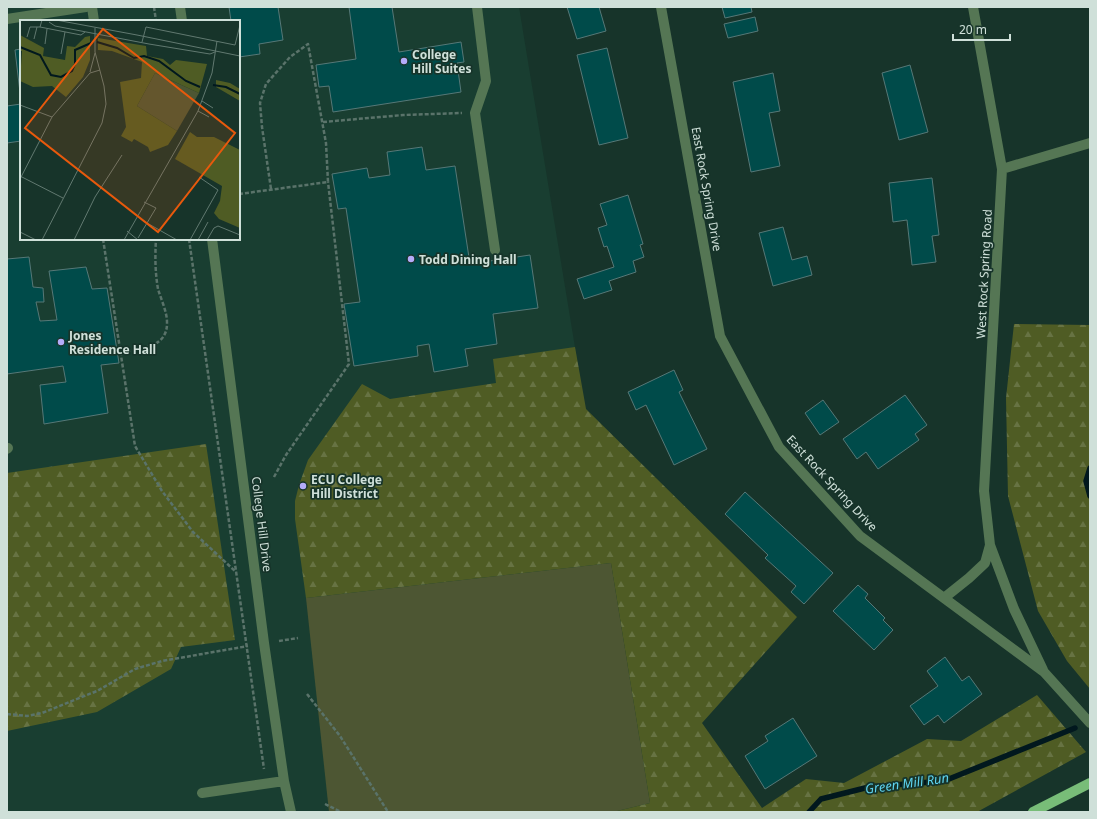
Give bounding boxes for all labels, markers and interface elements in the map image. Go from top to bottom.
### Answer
scale bar [953,16,1010,42]
inset map [20,20,240,240]
text: 20 m [959,21,987,38]
place label: College Hill Suites [412,46,471,77]
marker: College Hill Suites [399,56,409,66]
street label: East Rock Spring Drive [688,125,726,253]
street label: West Rock Spring Road [972,209,996,339]
place label: Todd Dining Hall [419,251,517,268]
marker: Todd Dining Hall [406,254,416,264]
place label: Jones Residence Hall [68,327,156,358]
marker: Jones Residence Hall [56,337,66,347]
street label: East Rock Spring Drive [783,431,881,535]
place label: ECU College Hill District [311,471,382,502]
street label: College Hill Drive [248,475,276,573]
marker: ECU College Hill District [298,481,308,491]
water label: Green Mill Run [864,768,950,798]

